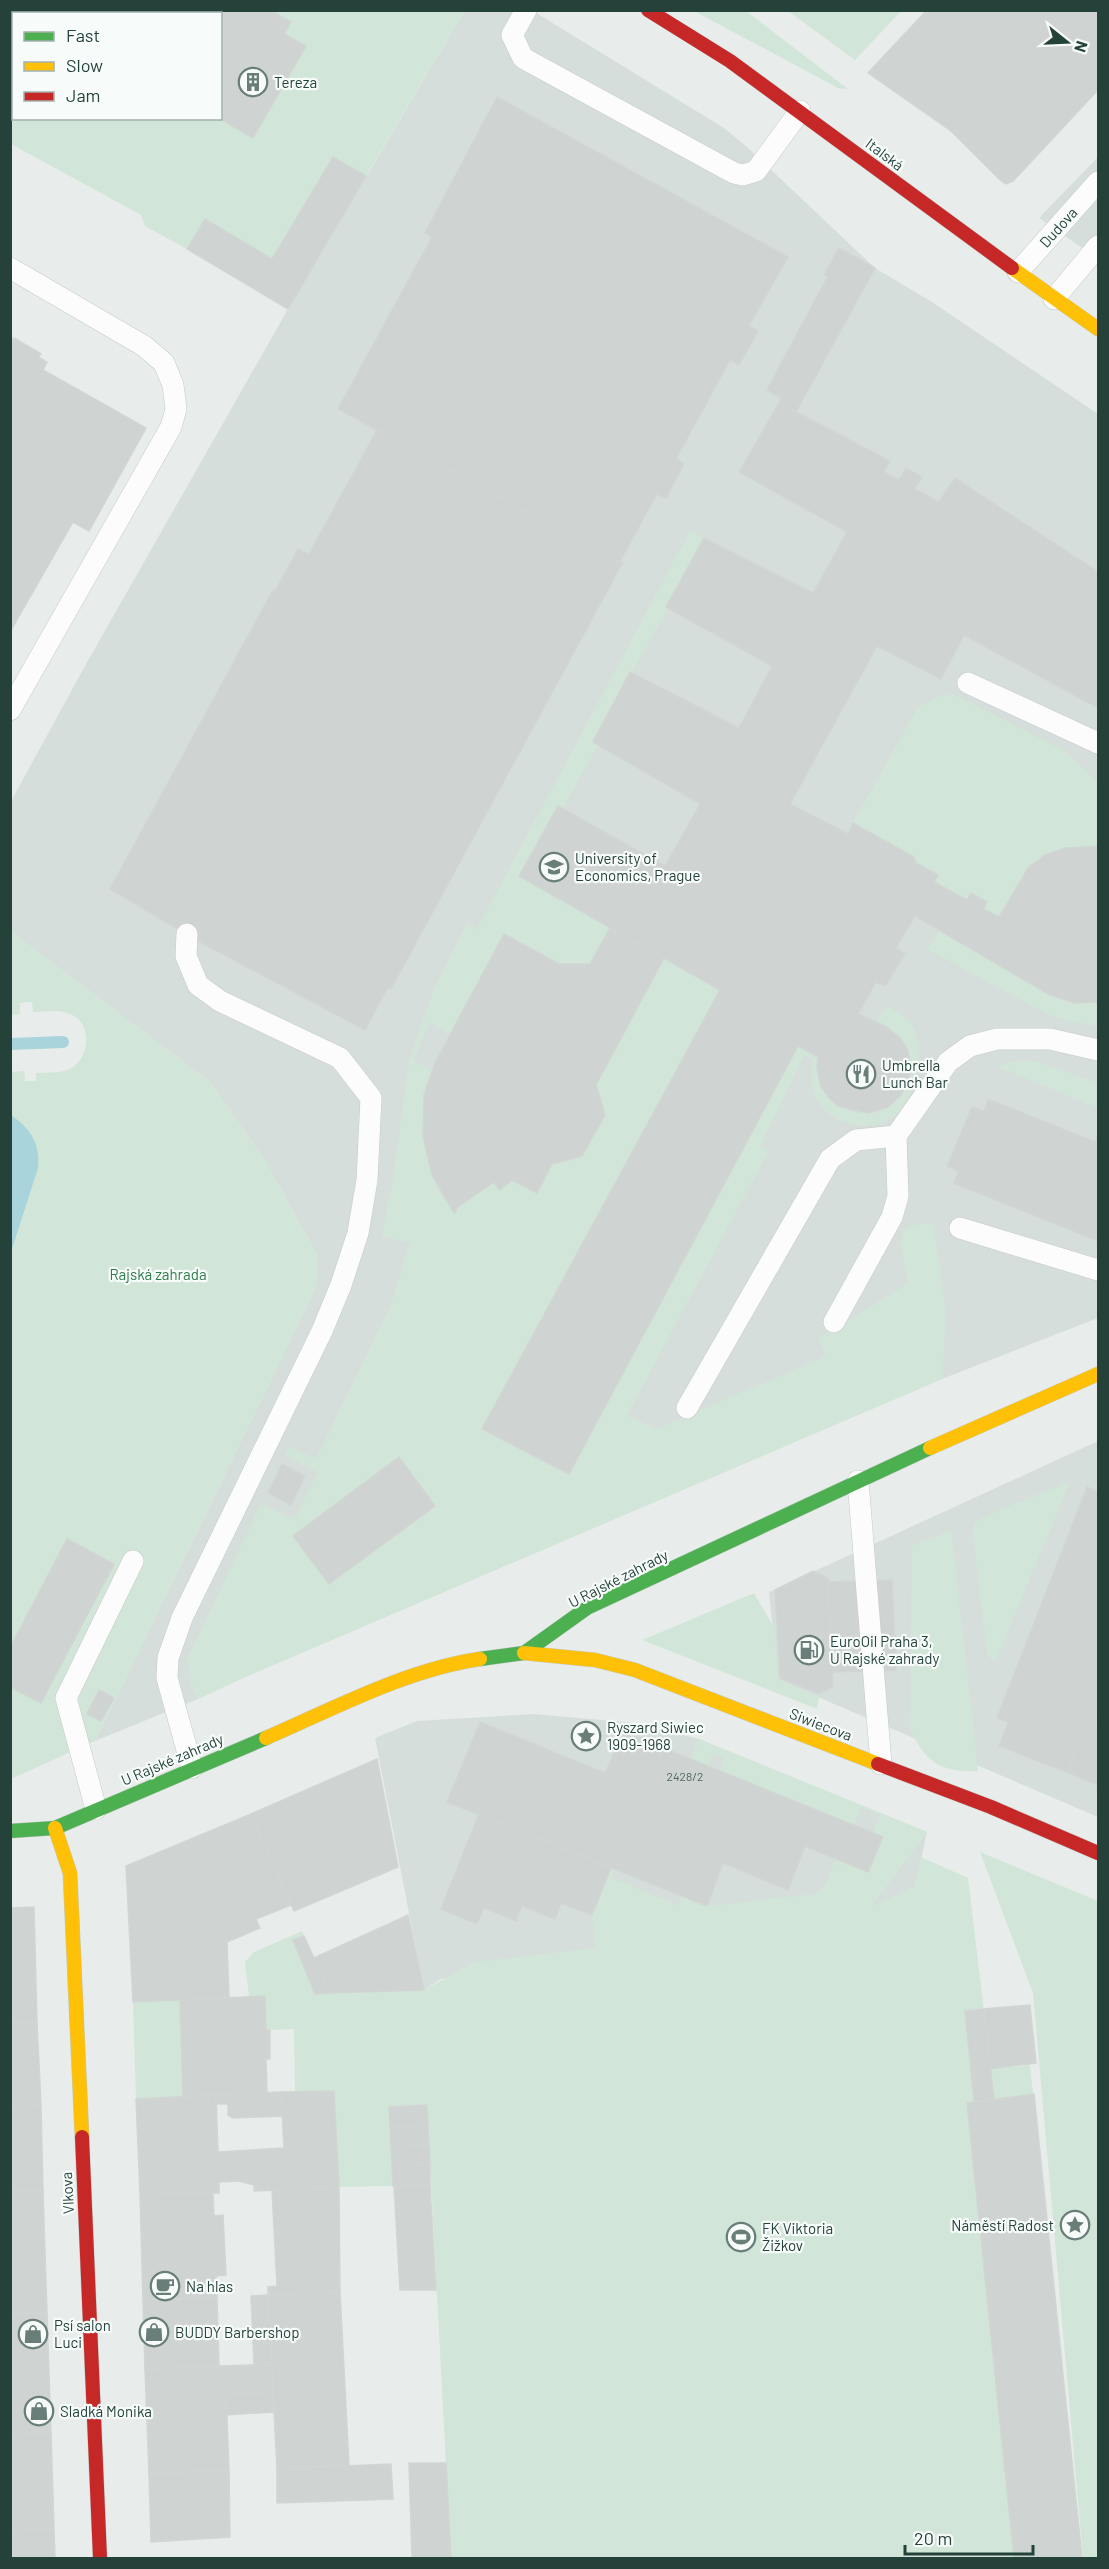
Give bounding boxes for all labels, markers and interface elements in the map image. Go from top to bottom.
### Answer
legend [12,12,222,120]
north arrow [1037,12,1097,72]
text: Fast [66,24,100,46]
text: N [1071,39,1092,55]
text: Slow [66,54,103,76]
building icon: Tereza [237,66,269,98]
place label: Tereza [274,73,317,91]
text: Jam [66,84,100,106]
street label: Italská [863,134,907,174]
street label: Dudova [1035,203,1081,251]
place label: University of Economics, Prague [575,849,700,884]
school or university icon: University of Economics, Prague [538,851,570,883]
place label: Umbrella Lunch Bar [882,1056,948,1091]
restaurant icon: Umbrella Lunch Bar [845,1058,877,1090]
park label: Rajská zahrada [109,1265,207,1283]
street label: U Rajské zahrady [565,1545,671,1611]
place label: EuroOil Praha 3, U Rajské zahrady [830,1632,939,1667]
fuel station icon: EuroOil Praha 3, U Rajské zahrady [793,1634,825,1666]
street label: Siwiecova [787,1704,855,1744]
place label: Ryszard Siwiec 1909-1968 [607,1718,704,1753]
place icon: Ryszard Siwiec 1909-1968 [570,1720,602,1752]
street label: U Rajské zahrady [118,1729,226,1789]
house number: 2428/2 [667,1769,703,1783]
street label: Vlkova [57,2172,77,2214]
place icon: Náměstí Radost [1059,2209,1091,2241]
place label: Náměstí Radost [951,2216,1054,2234]
place label: FK Viktoria Žižkov [762,2219,833,2254]
sports icon: FK Viktoria Žižkov [725,2221,757,2253]
cafe icon: Na hlas [149,2270,181,2302]
place label: Na hlas [186,2277,233,2295]
place label: Psí salon Luci [54,2316,111,2351]
shop icon: BUDDY Barbershop [138,2316,170,2348]
shop icon: Psí salon Luci [17,2318,49,2350]
place label: BUDDY Barbershop [175,2323,300,2341]
shop icon: Sladká Monika [23,2395,55,2427]
place label: Sladká Monika [60,2402,152,2420]
scale bar [905,2518,1032,2556]
text: 20 m [914,2527,952,2549]

